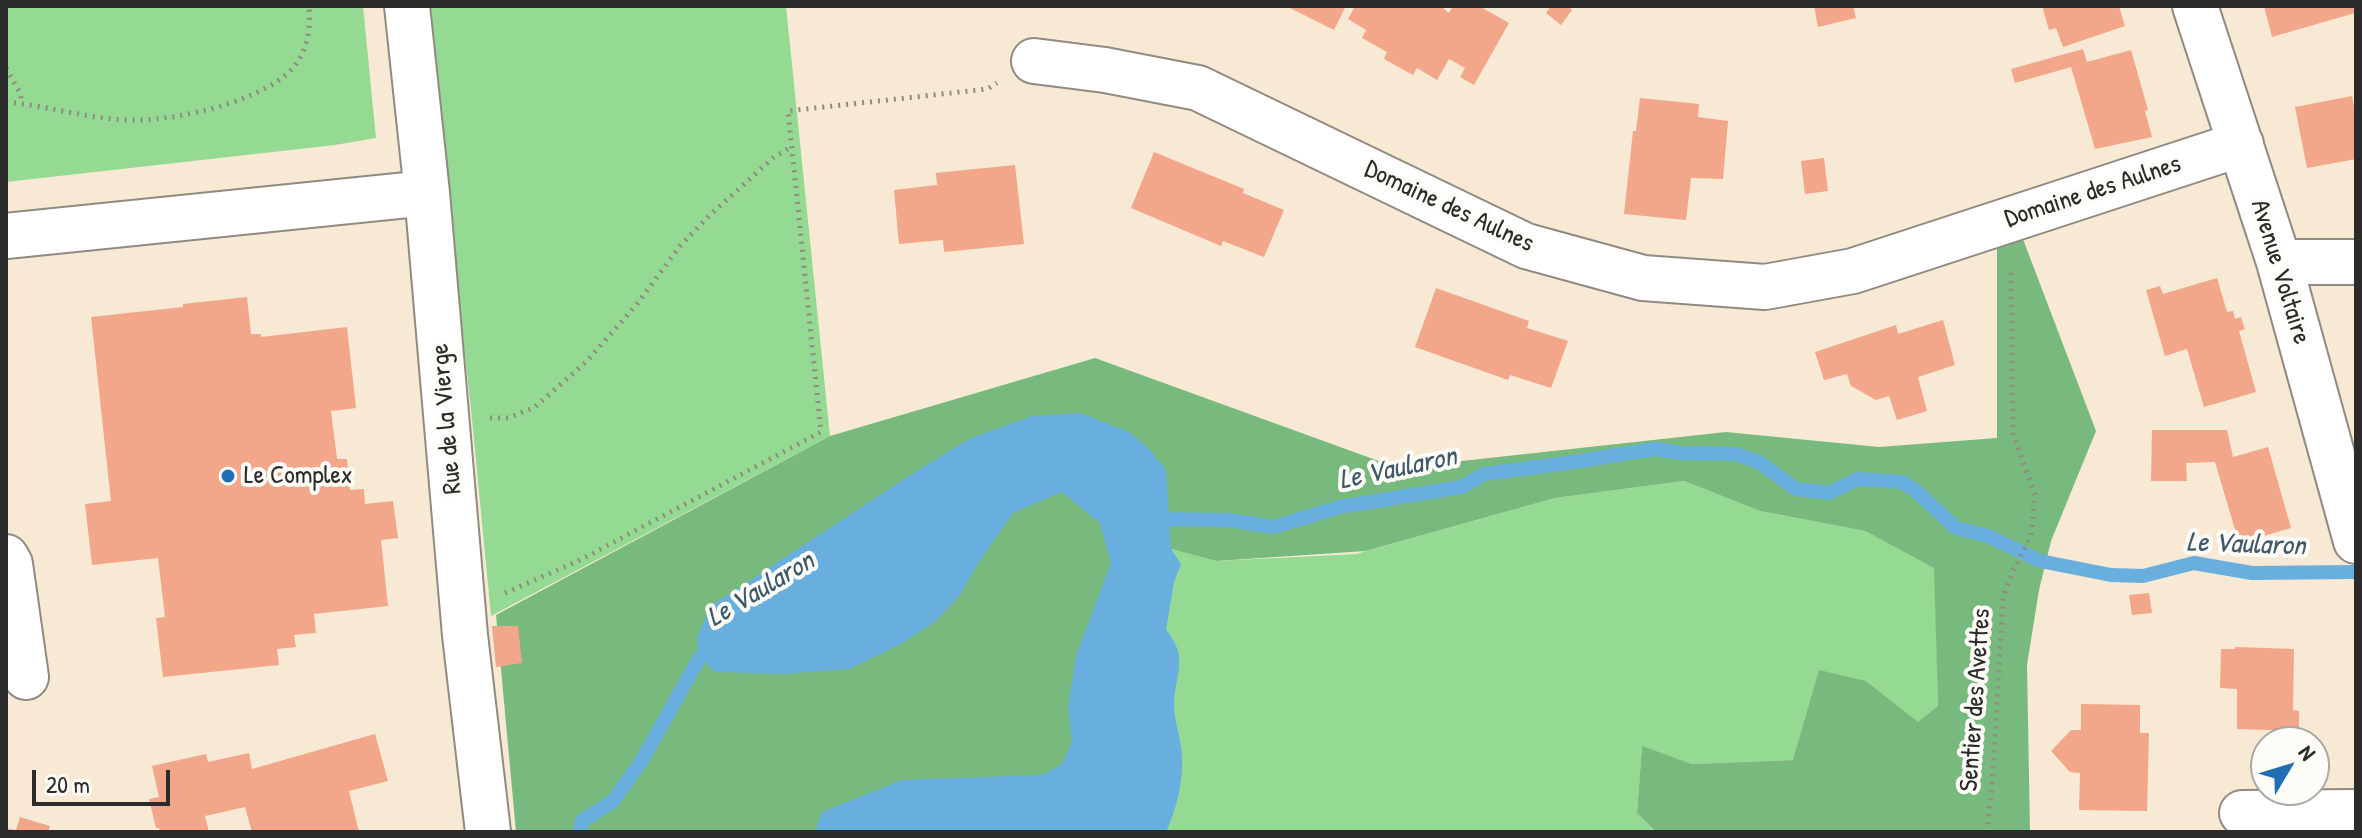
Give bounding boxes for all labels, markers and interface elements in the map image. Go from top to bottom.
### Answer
street label: Domaine des Aulnes [2001,149,2185,235]
street label: Domaine des Aulnes [1359,154,1539,260]
street label: Avenue Voltaire [2243,196,2317,348]
street label: Rue de la Vierge [425,343,469,495]
water label: Le Vaularon [1336,440,1460,498]
place label: Le Complex [244,460,352,492]
marker: Le Complex [219,467,237,485]
water label: Le Vaularon [2186,526,2306,564]
water label: Le Vaularon [701,545,821,635]
street label: Sentier des Avettes [1954,607,1998,793]
north arrow [2250,726,2330,806]
text: N [2292,739,2323,766]
scale bar [36,754,174,804]
text: 20 m [46,768,90,800]

